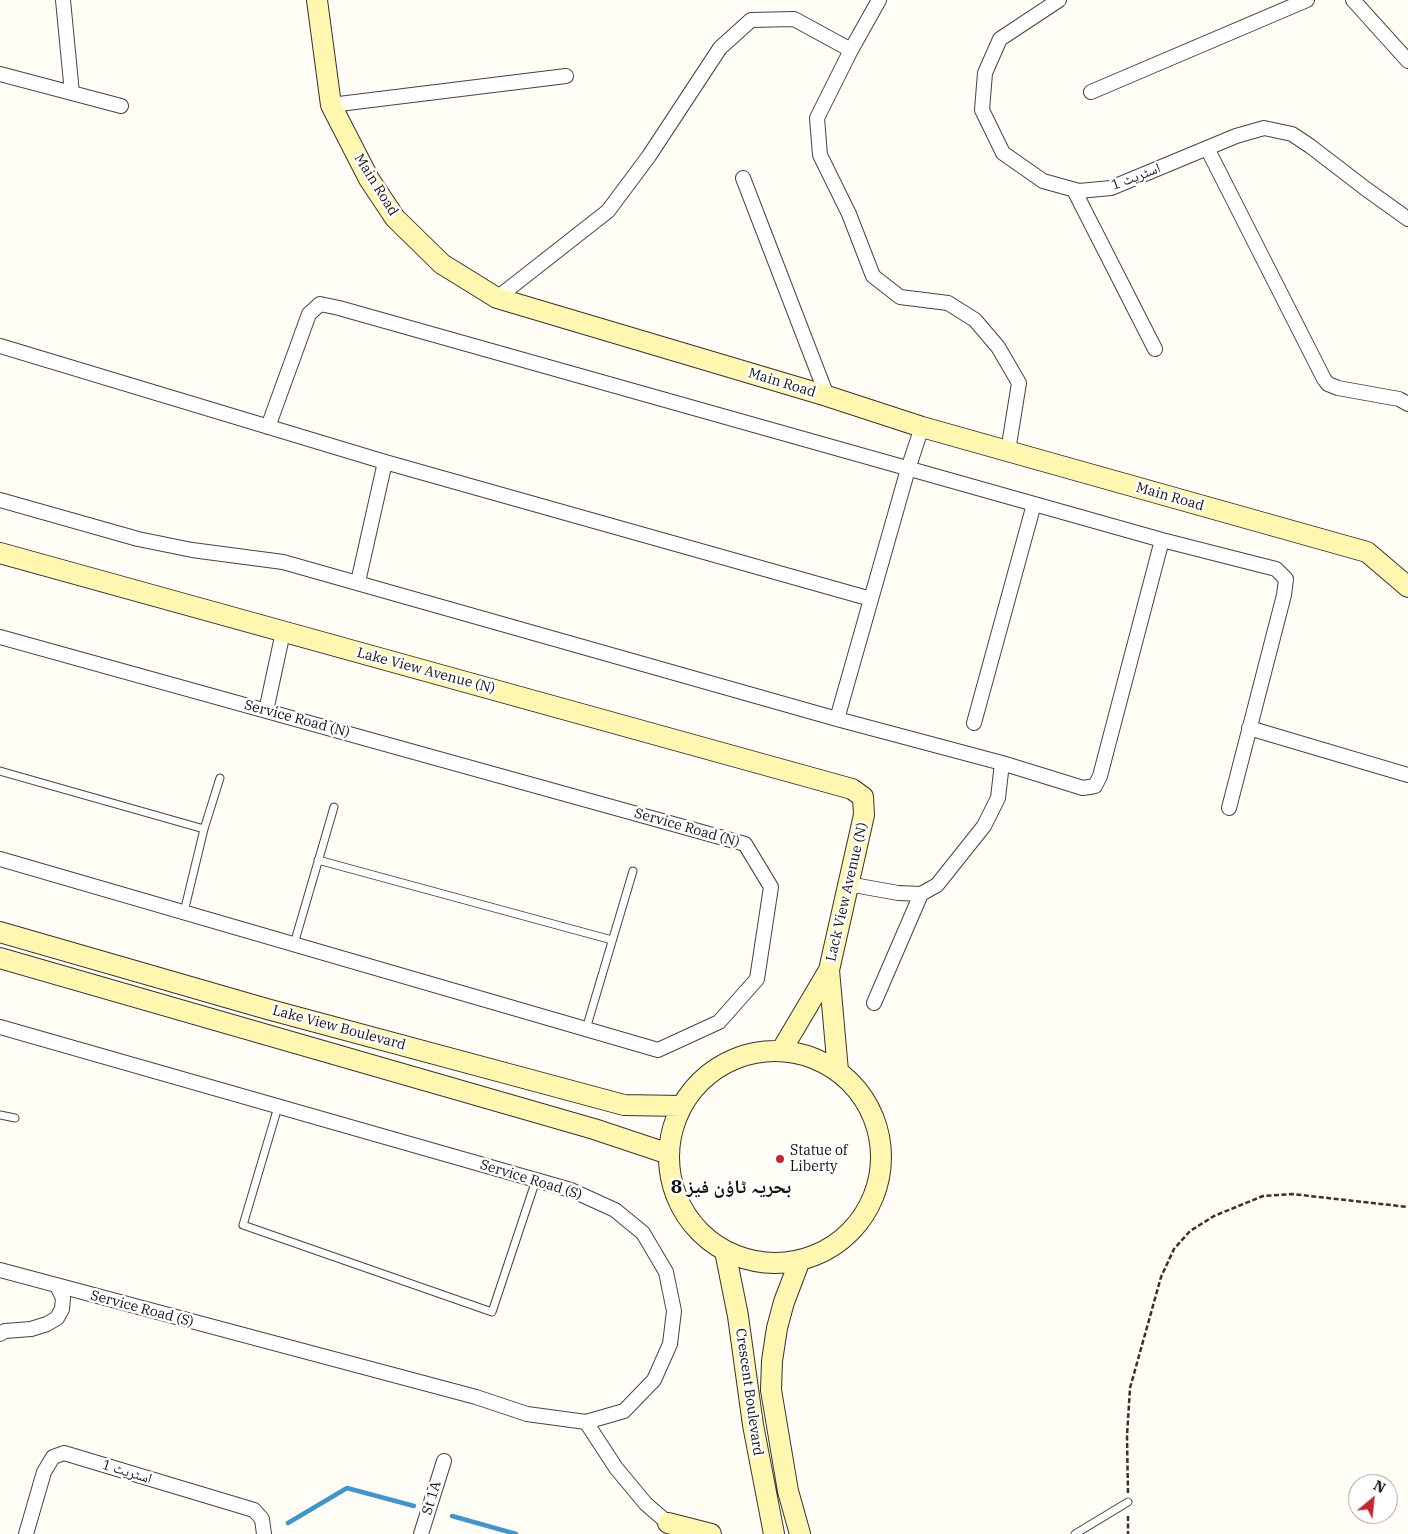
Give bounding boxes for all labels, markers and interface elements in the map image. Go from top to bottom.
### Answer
street label: Main Road [350,151,402,219]
street label: اسٹریٹ 1 [1109,160,1163,194]
street label: Main Road [746,365,818,401]
street label: Main Road [1134,479,1206,515]
street label: Lake View Avenue (N) [355,644,497,698]
street label: Service Road (N) [242,697,352,741]
street label: Service Road (N) [632,805,742,851]
street label: Lack View Avenue (N) [823,821,871,963]
street label: Lake View Boulevard [271,1002,407,1054]
place label: Statue of Liberty [790,1143,848,1176]
marker: Statue of Liberty [774,1153,786,1165]
street label: Service Road (S) [478,1156,584,1204]
district label: بحریہ ٹاؤن فیز 8 [671,1177,791,1199]
street label: Service Road (S) [89,1287,195,1331]
street label: Crescent Boulevard [732,1327,766,1457]
street label: اسٹریٹ 1 [100,1456,154,1488]
north arrow [1348,1474,1398,1524]
text: N [1370,1476,1389,1497]
street label: St 1A [419,1479,445,1517]

